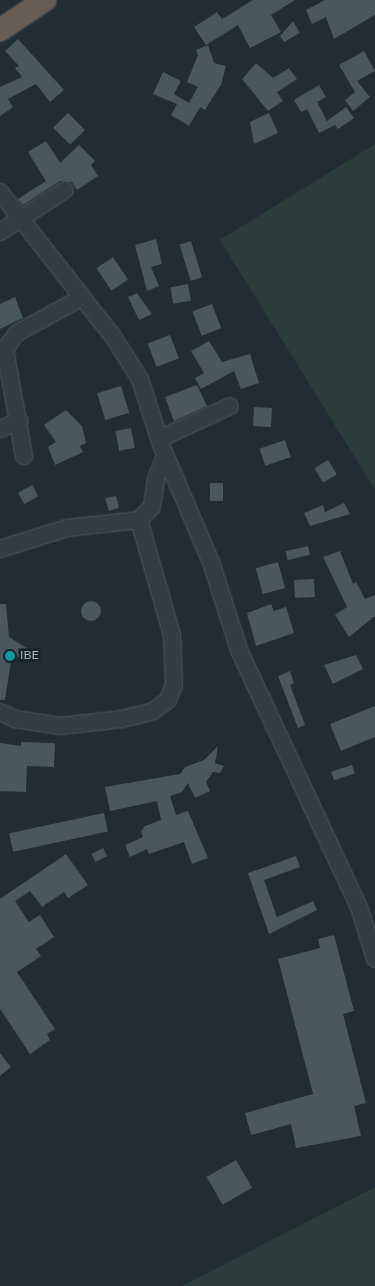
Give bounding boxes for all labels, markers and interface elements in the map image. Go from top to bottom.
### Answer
place label: IBE [20,649,39,663]
marker: IBE [4,650,16,662]

